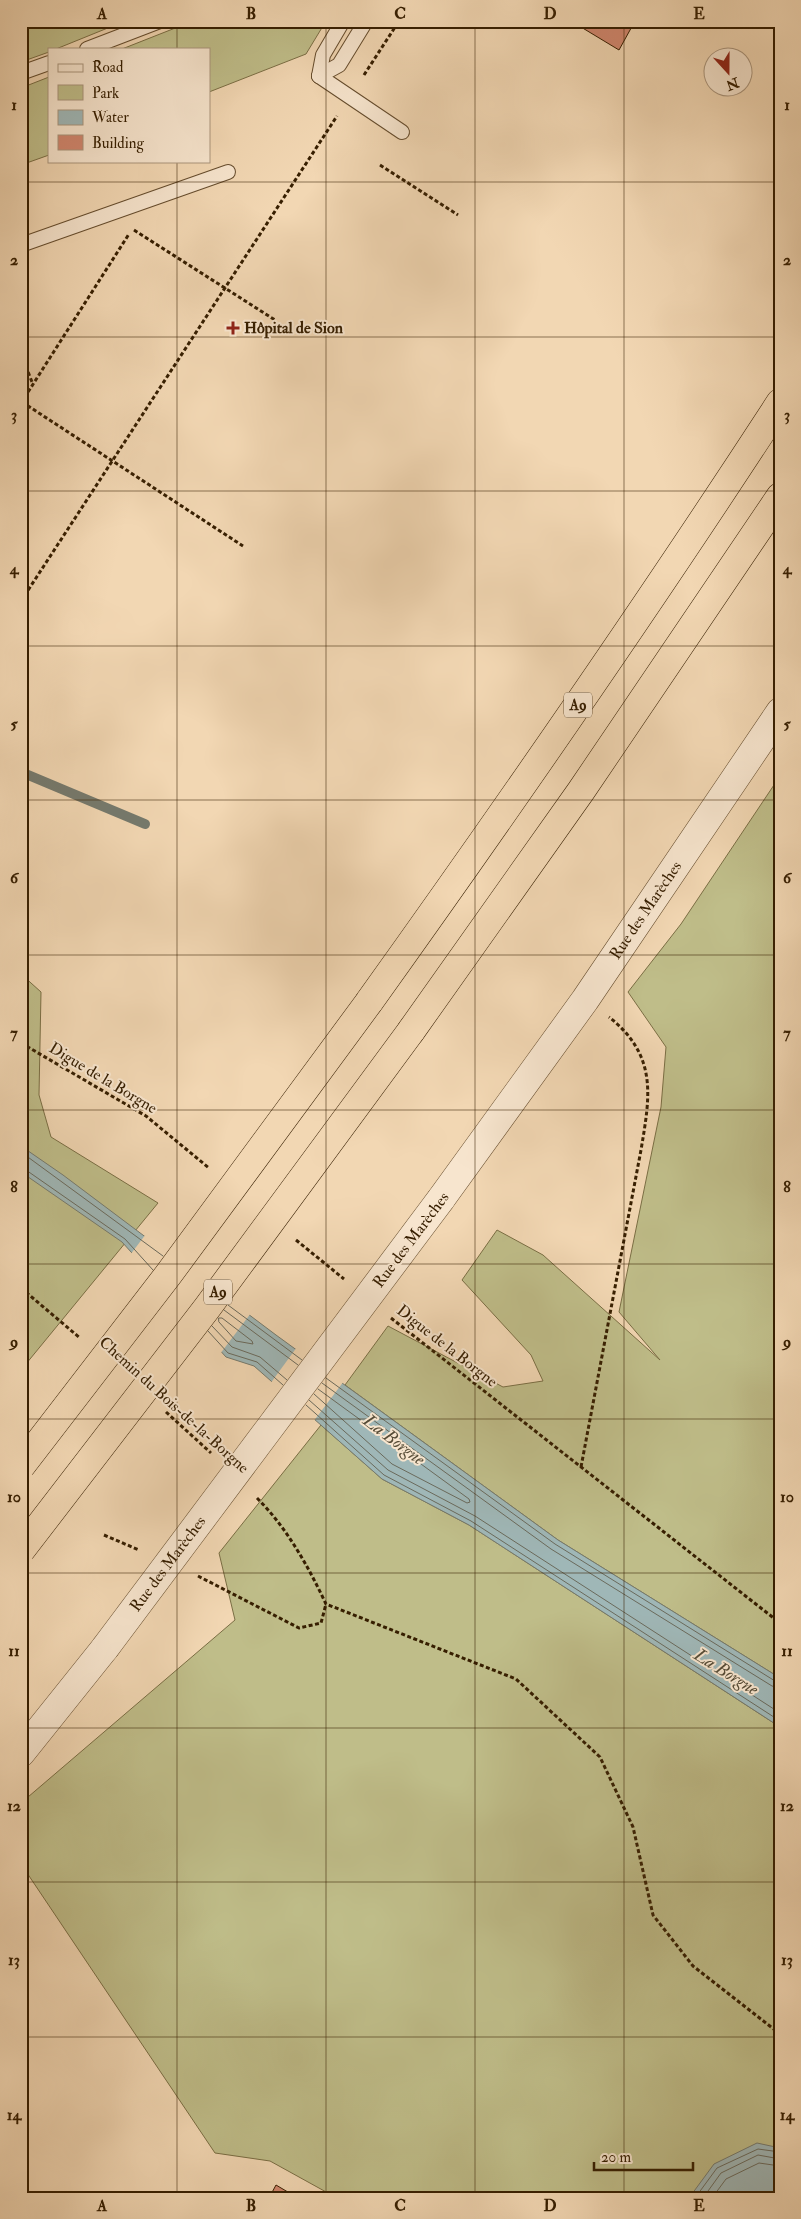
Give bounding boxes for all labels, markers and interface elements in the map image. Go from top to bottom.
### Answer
text: A [96,4,108,24]
text: B [246,4,256,24]
text: C [394,4,406,24]
text: D [543,4,557,24]
text: E [693,4,705,24]
legend [48,48,210,162]
north arrow [704,48,754,98]
text: Road [92,58,124,77]
text: N [723,73,742,94]
text: Park [92,84,119,103]
text: 1 [11,95,17,115]
text: 1 [784,95,790,115]
text: Water [91,108,129,127]
text: Building [92,134,144,153]
text: 2 [10,250,18,270]
text: 2 [783,250,791,270]
place label: Hôpital de Sion [244,318,344,339]
marker: Hôpital de Sion [226,321,240,335]
text: 3 [11,405,17,425]
text: 3 [784,405,790,425]
text: 4 [9,559,20,579]
text: 4 [782,559,793,579]
road number: A9 [564,692,592,718]
text: 5 [10,714,18,734]
text: 5 [783,714,791,734]
street label: Rue des Marèches [605,857,686,963]
text: 6 [10,868,20,888]
text: 6 [783,868,793,888]
text: 7 [10,1023,18,1043]
text: 7 [783,1023,791,1043]
street label: Digue de la Borgne [45,1038,161,1118]
text: 8 [10,1177,18,1197]
text: 8 [783,1177,791,1197]
street label: Rue des Marèches [369,1188,453,1292]
road number: A9 [204,1280,232,1304]
street label: Digue de la Borgne [393,1300,502,1392]
text: 9 [8,1332,18,1352]
street label: Chemin du Bois-de-la-Borgne [95,1332,253,1478]
text: 9 [781,1332,791,1352]
water label: La Borgne [358,1409,430,1471]
text: 10 [7,1487,21,1507]
text: 10 [780,1487,794,1507]
street label: Rue des Marèches [126,1512,210,1616]
text: 11 [8,1641,20,1661]
text: 11 [781,1641,793,1661]
water label: La Borgne [689,1643,763,1701]
text: 12 [7,1796,21,1816]
text: 12 [780,1796,794,1816]
text: 13 [8,1950,20,1970]
text: 13 [781,1950,793,1970]
text: 14 [7,2105,23,2125]
text: 14 [780,2105,796,2125]
scale bar [594,2139,692,2171]
text: 20 m [601,2148,631,2167]
text: A [96,2196,108,2216]
text: B [246,2196,256,2216]
text: C [394,2196,406,2216]
text: D [543,2196,557,2216]
text: E [693,2196,705,2216]

